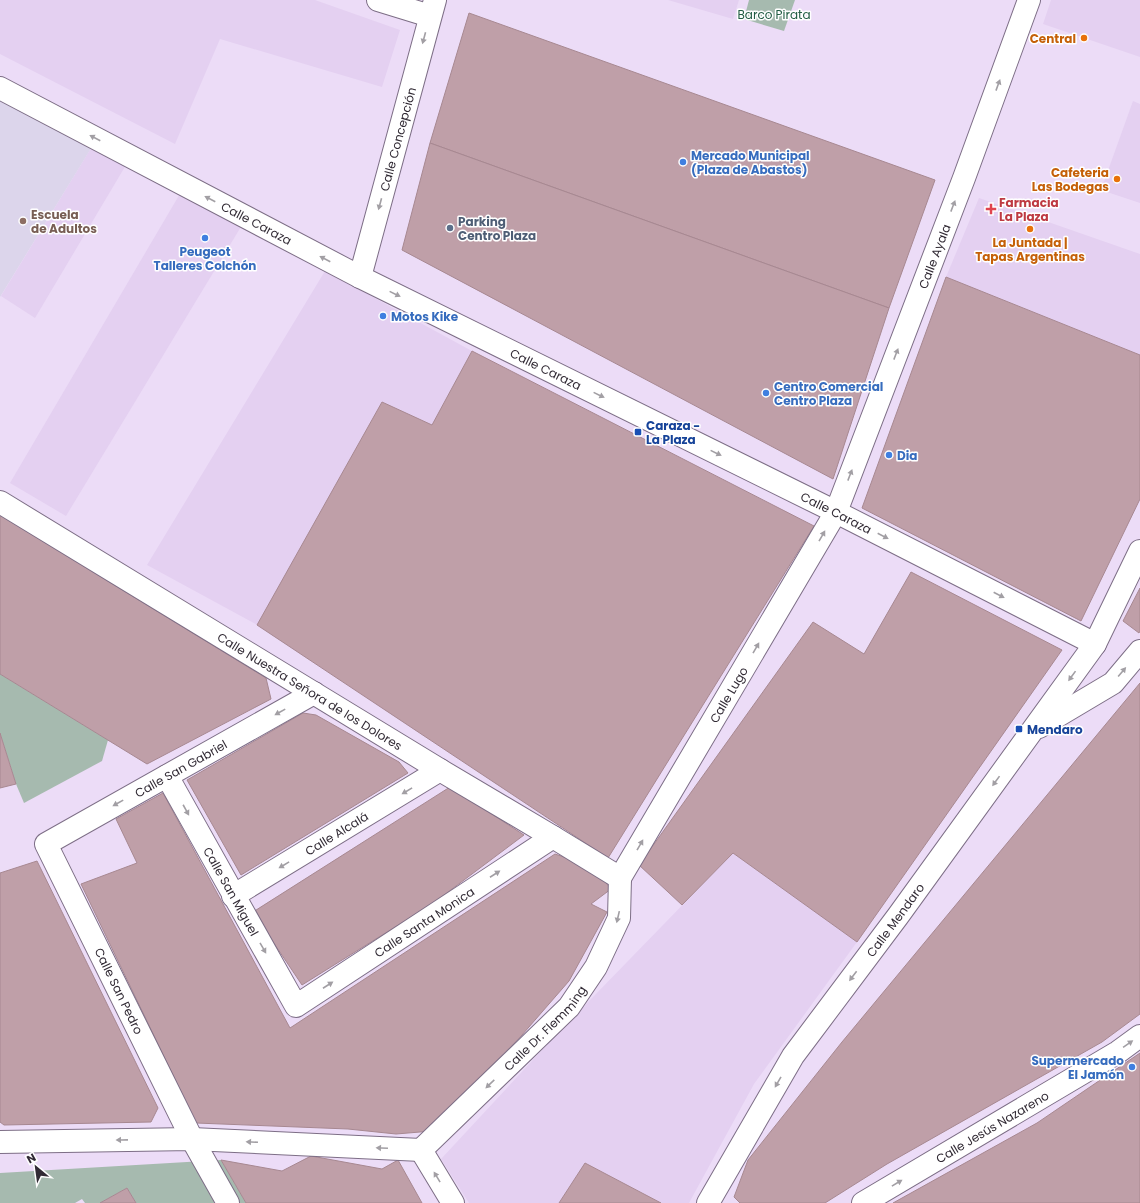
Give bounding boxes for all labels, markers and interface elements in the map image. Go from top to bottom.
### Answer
park label: Barco Pirata [737,6,811,23]
place label: Central [1030,30,1076,47]
one-way arrow [421,32,427,44]
marker: Central [1079,33,1089,43]
one-way arrow [996,78,1002,90]
street label: Calle Concepción [375,85,420,193]
one-way arrow [89,135,101,141]
place label: Mercado Municipal (Plaza de Abastos) [691,147,810,178]
marker: Mercado Municipal (Plaza de Abastos) [678,157,688,167]
place label: Cafeteria Las Bodegas [1032,164,1109,195]
marker: Cafeteria Las Bodegas [1112,174,1122,184]
place label: Farmacia La Plaza [999,194,1059,225]
one-way arrow [204,195,216,202]
street label: Calle Caraza [218,197,295,248]
one-way arrow [376,197,382,210]
one-way arrow [951,200,957,212]
marker: Farmacia La Plaza [986,204,996,214]
place label: Escuela de Adultos [31,206,97,237]
place label: Parking Centro Plaza [458,213,536,244]
marker: Escuela de Adultos [18,216,28,226]
street label: Calle Ayala [914,221,954,291]
marker: Parking Centro Plaza [445,223,455,233]
marker: La Juntada | Tapas Argentinas [1025,224,1035,234]
marker: Peugeot Talleres Colchón [200,233,210,243]
place label: La Juntada | Tapas Argentinas [975,234,1085,265]
place label: Peugeot Talleres Colchón [154,243,256,274]
one-way arrow [319,256,331,262]
one-way arrow [389,291,401,298]
place label: Motos Kike [391,308,459,325]
marker: Motos Kike [378,311,388,321]
street label: Calle Caraza [507,344,585,394]
one-way arrow [894,347,900,359]
place label: Centro Comercial Centro Plaza [774,378,883,409]
marker: Centro Comercial Centro Plaza [761,388,771,398]
one-way arrow [594,392,605,398]
place label: Caraza - La Plaza [646,417,700,448]
marker: Caraza - La Plaza [633,427,643,437]
place label: Dia [897,447,917,464]
one-way arrow [710,450,722,456]
marker: Dia [884,450,894,460]
one-way arrow [847,469,853,481]
street label: Calle Caraza [798,487,875,537]
one-way arrow [818,530,825,542]
one-way arrow [877,533,889,539]
one-way arrow [993,592,1005,598]
street label: Calle Nuestra Señora de los Dolores [214,628,406,754]
one-way arrow [752,642,759,654]
street label: Calle Lugo [705,663,752,726]
one-way arrow [1118,667,1127,678]
one-way arrow [1068,670,1077,681]
one-way arrow [274,709,286,716]
place label: Mendaro [1027,721,1083,738]
marker: Mendaro [1014,724,1024,734]
street label: Calle San Gabriel [131,735,230,801]
one-way arrow [992,775,1000,786]
one-way arrow [401,787,413,794]
one-way arrow [112,800,124,807]
one-way arrow [183,804,189,816]
street label: Calle Alcalá [301,807,371,859]
one-way arrow [636,839,643,850]
street label: Calle San Miguel [200,844,263,939]
one-way arrow [278,862,290,869]
one-way arrow [489,871,501,878]
street label: Calle Mendaro [862,879,928,960]
street label: Calle Santa Monica [371,883,477,961]
one-way arrow [614,911,620,923]
one-way arrow [259,942,266,954]
street label: Calle San Pedro [91,945,148,1038]
one-way arrow [849,970,857,981]
one-way arrow [323,981,334,988]
street label: Calle Dr. Flemming [500,982,590,1074]
one-way arrow [1123,1040,1133,1048]
place label: Supermercado El Jamón [1031,1052,1124,1083]
marker: Supermercado El Jamón [1127,1062,1137,1072]
one-way arrow [774,1076,781,1088]
one-way arrow [485,1079,495,1089]
street label: Calle Jesús Nazareno [932,1086,1052,1167]
one-way arrow [115,1137,128,1143]
one-way arrow [245,1139,258,1145]
one-way arrow [376,1145,388,1152]
north arrow [16,1147,56,1187]
text: N [24,1149,39,1167]
one-way arrow [433,1171,440,1183]
one-way arrow [891,1180,903,1187]

